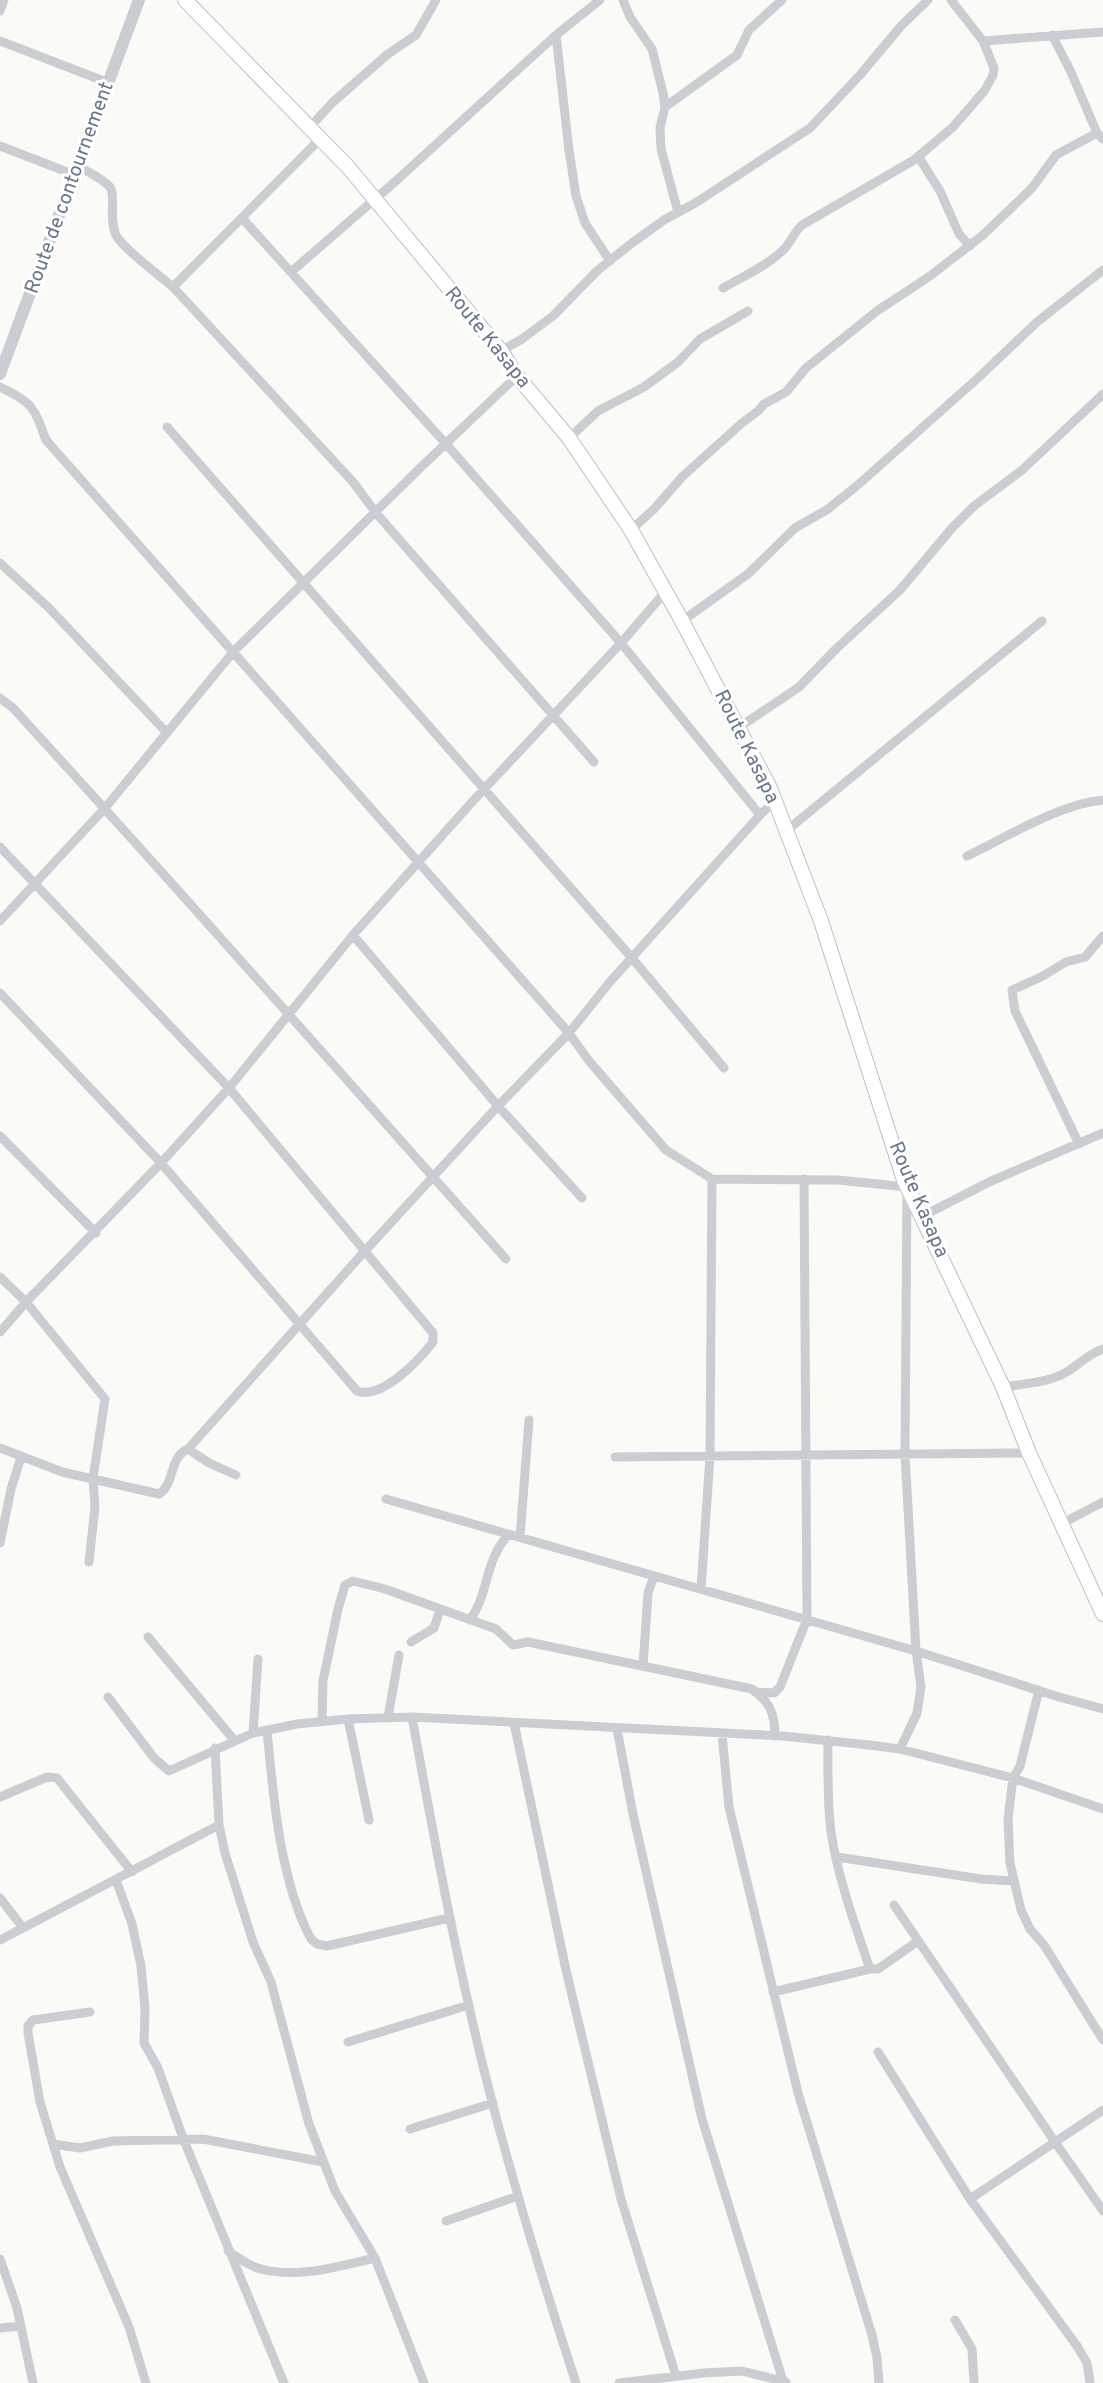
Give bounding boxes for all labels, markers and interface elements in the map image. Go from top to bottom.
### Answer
street label: Route de contournement [20,78,120,298]
street label: Route Kasapa [438,282,536,394]
street label: Route Kasapa [707,686,785,808]
street label: Route Kasapa [882,1138,954,1262]

